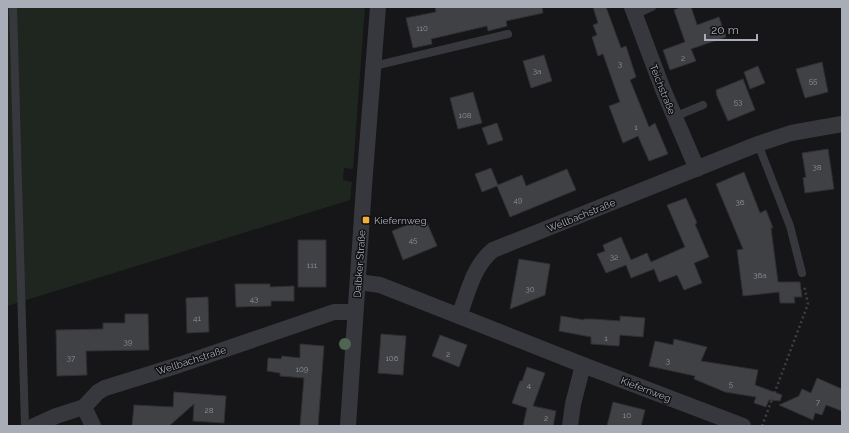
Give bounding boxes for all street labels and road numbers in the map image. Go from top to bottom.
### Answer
street label: Teichstraße [648,63,678,116]
street label: Wellbachstraße [545,197,617,234]
street label: Dalbker Straße [352,230,367,298]
street label: Wellbachstraße [155,344,227,377]
street label: Kiefernweg [619,375,672,404]

